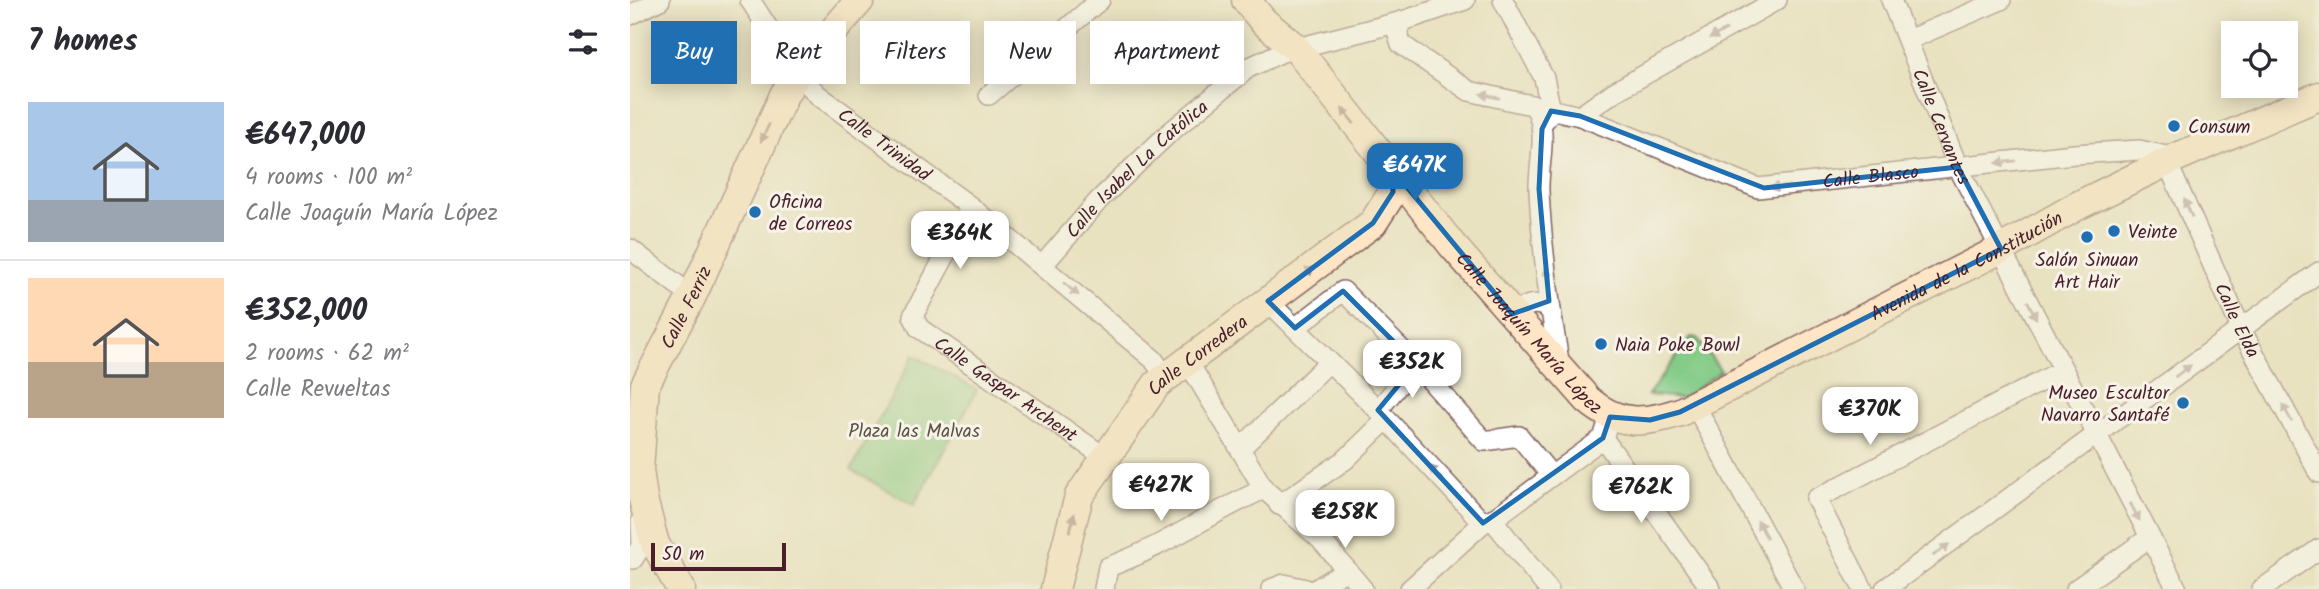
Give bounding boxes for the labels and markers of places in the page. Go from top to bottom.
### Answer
place label: Consum [2188,113,2250,143]
marker: Consum [2166,118,2182,134]
pin: €647K [1366,144,1464,203]
place label: Oficina de Correos [769,188,852,240]
marker: Oficina de Correos [747,204,763,220]
pin: €364K [911,212,1009,271]
place label: Veinte [2128,218,2178,248]
marker: Veinte [2106,223,2122,239]
marker: Salón Sinuan Art Hair [2079,229,2095,245]
place label: Salón Sinuan Art Hair [2036,246,2138,298]
place label: Naia Poke Bowl [1615,331,1740,361]
marker: Naia Poke Bowl [1593,336,1609,352]
pin: €352K [1363,340,1461,400]
place label: Museo Escultor Navarro Santafé [2041,379,2171,431]
pin: €370K [1821,388,1919,447]
marker: Museo Escultor Navarro Santafé [2175,395,2191,411]
pin: €427K [1112,463,1210,523]
pin: €762K [1592,466,1690,525]
pin: €258K [1296,490,1394,550]

